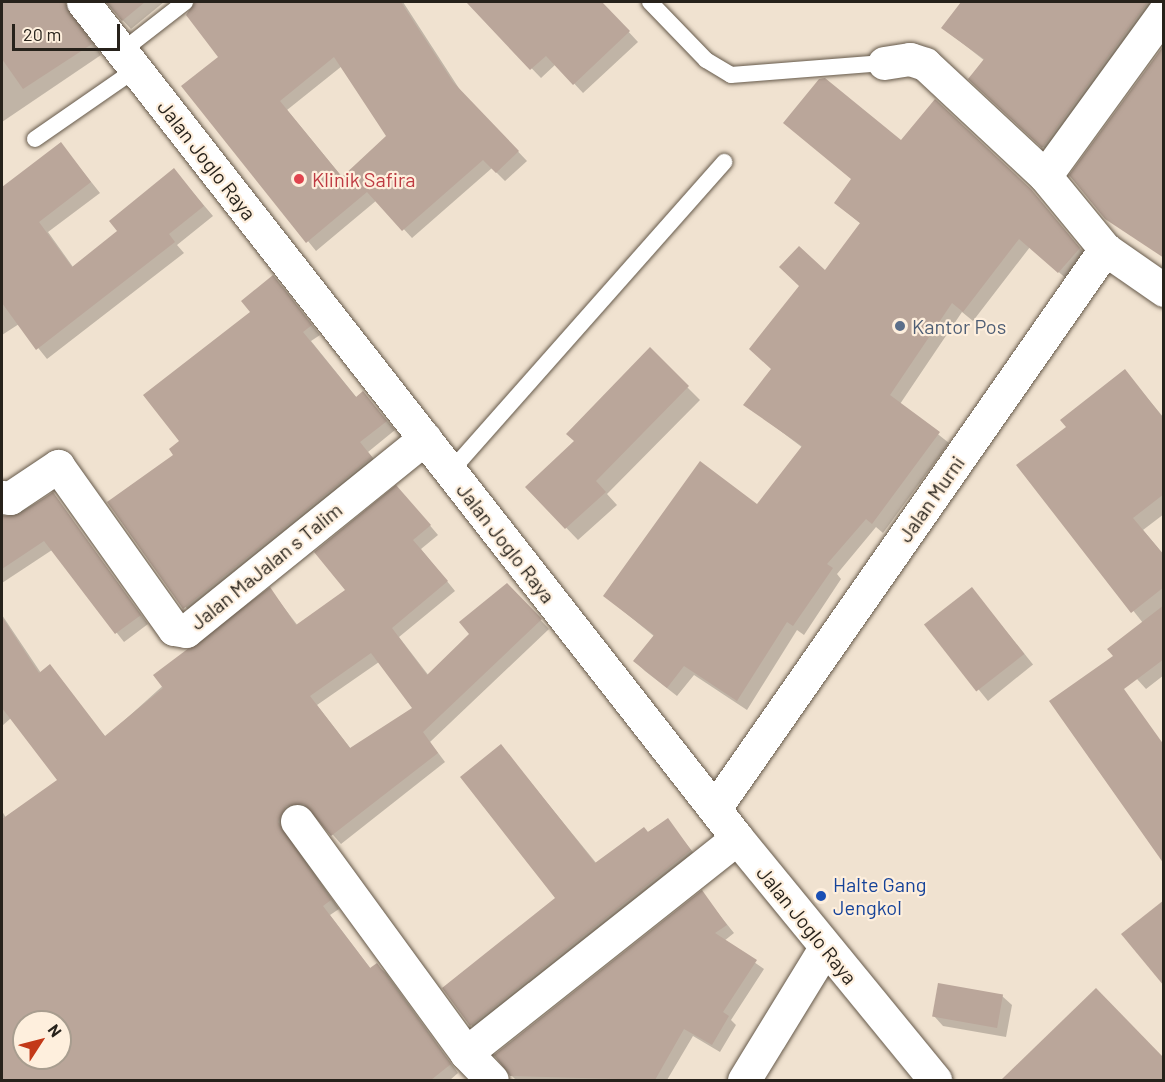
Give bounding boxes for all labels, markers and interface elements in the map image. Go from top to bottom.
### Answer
scale bar [15,12,123,50]
text: 20 m [23,23,61,45]
street label: Jalan Joglo Raya [153,95,261,225]
place label: Klinik Safira [312,167,415,191]
marker: Klinik Safira [290,170,308,188]
place label: Kantor Pos [912,314,1006,338]
marker: Kantor Pos [893,319,907,333]
street label: Jalan Murni [893,451,969,547]
street label: Jalan Joglo Raya [452,478,560,608]
street label: Jalan MaJalan s Talim [185,497,347,635]
street label: Jalan Joglo Raya [752,861,862,989]
place label: Halte Gang Jengkol [833,873,926,920]
marker: Halte Gang Jengkol [814,889,828,903]
north arrow [12,1010,72,1070]
text: N [45,1020,66,1040]

